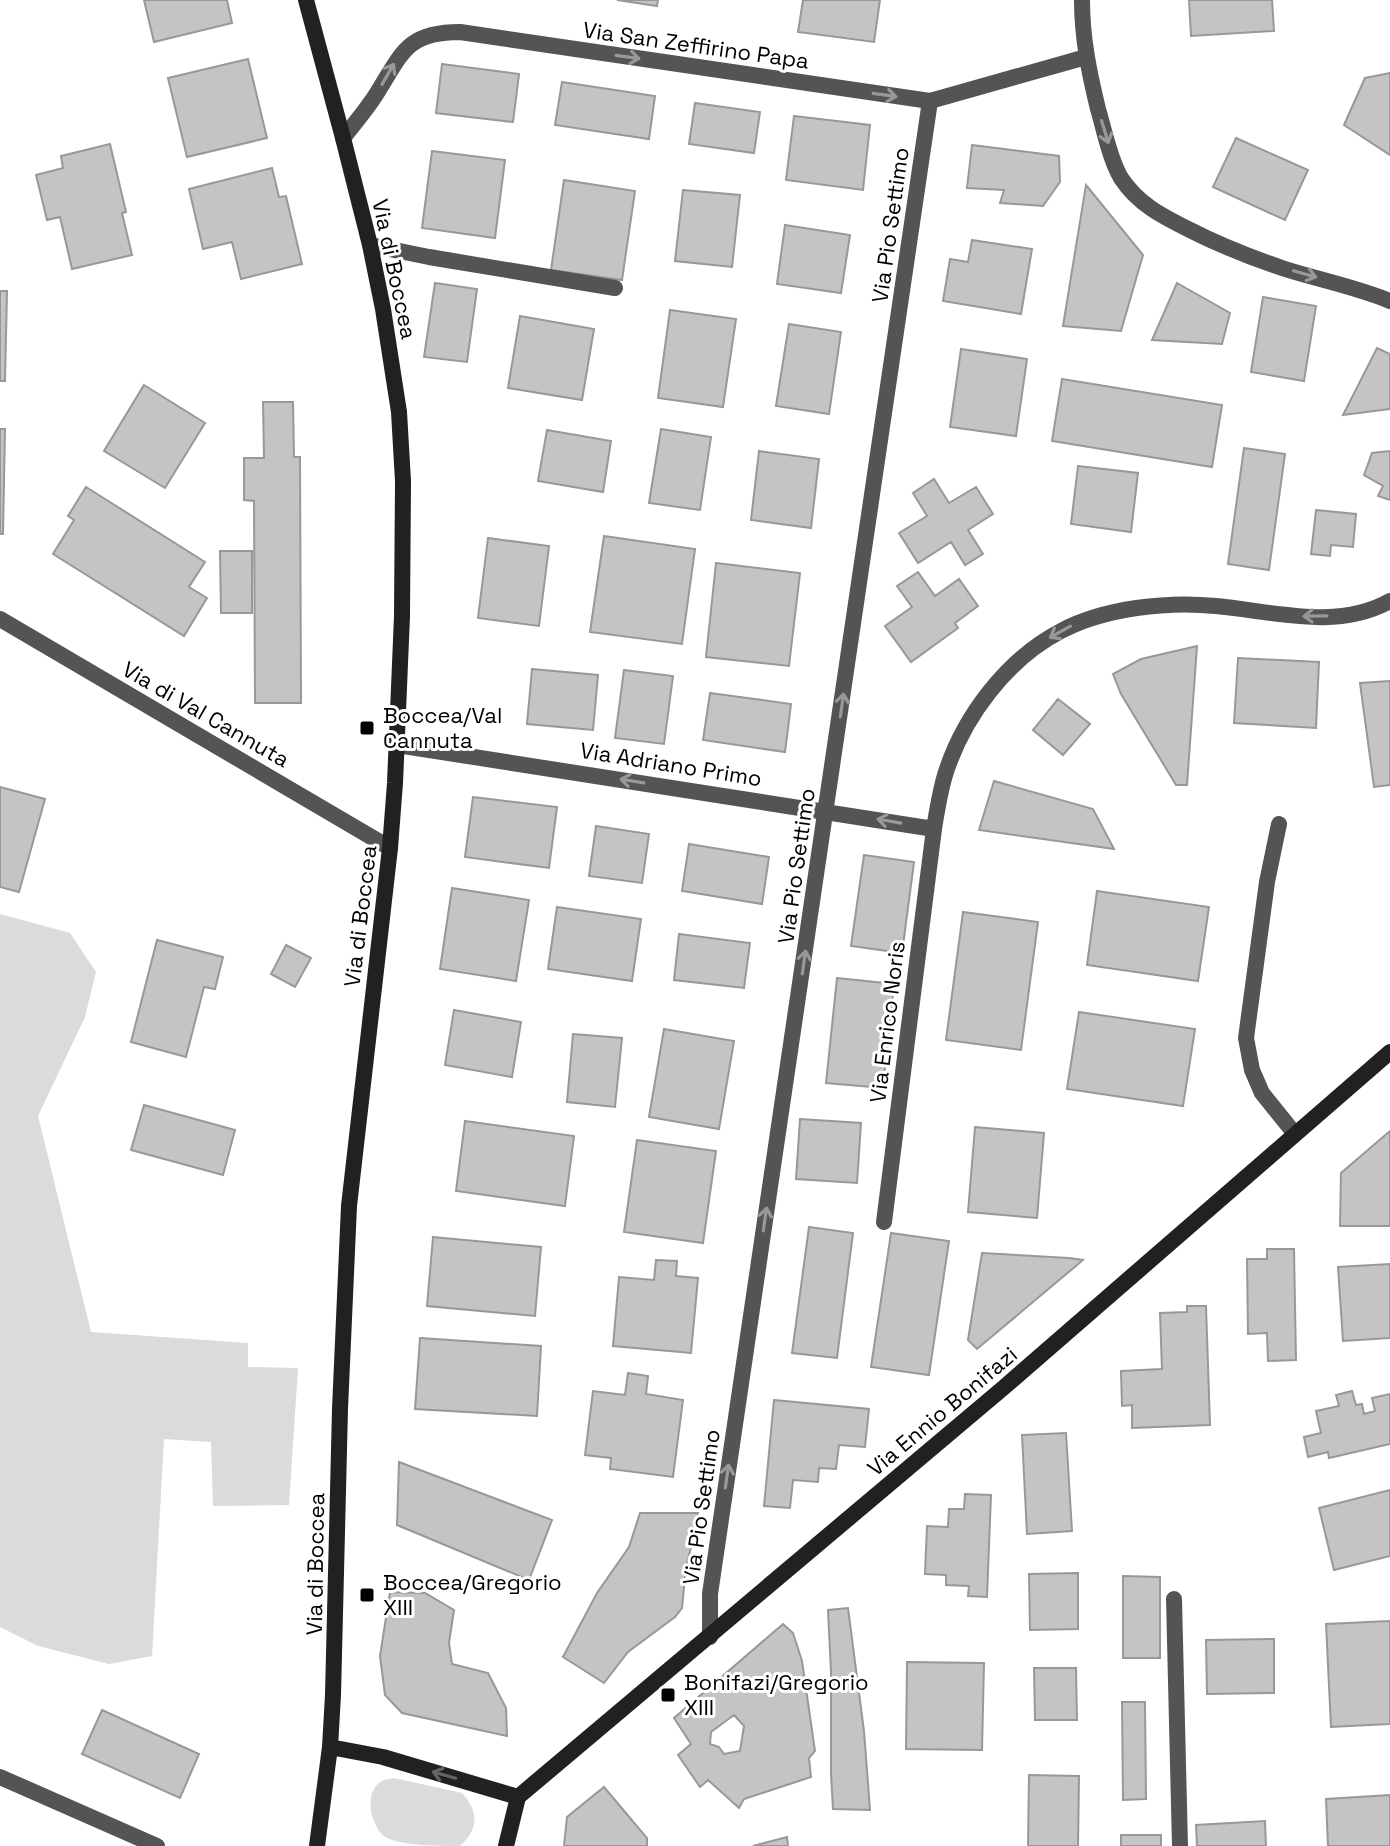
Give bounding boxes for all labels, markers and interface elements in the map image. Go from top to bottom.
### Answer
street label: Via San Zeffirino Papa [581,15,811,75]
one-way arrow [615,50,640,65]
one-way arrow [380,63,396,86]
one-way arrow [872,88,898,103]
one-way arrow [1098,119,1113,145]
street label: Via Pio Settimo [865,145,915,305]
street label: Via di Boccea [366,196,424,342]
one-way arrow [1292,268,1318,283]
one-way arrow [1302,608,1328,624]
one-way arrow [1048,625,1072,641]
street label: Via di Val Cannuta [117,655,295,773]
one-way arrow [835,693,850,718]
place label: Boccea/Val Cannuta [383,701,502,754]
marker: Boccea/Val Cannuta [358,719,376,737]
street label: Via Adriano Primo [578,736,764,792]
one-way arrow [620,773,645,788]
street label: Via Pio Settimo [771,786,821,946]
one-way arrow [877,813,902,828]
street label: Via di Boccea [337,843,383,989]
street label: Via Enrico Noris [863,940,911,1104]
one-way arrow [797,950,812,975]
one-way arrow [758,1207,773,1232]
street label: Via Ennio Bonifazi [861,1340,1023,1482]
street label: Via Pio Settimo [676,1427,726,1587]
one-way arrow [720,1464,735,1490]
street label: Via di Boccea [300,1492,330,1636]
place label: Boccea/Gregorio XIII [383,1568,562,1621]
marker: Boccea/Gregorio XIII [358,1586,376,1604]
place label: Bonifazi/Gregorio XIII [684,1668,869,1721]
marker: Bonifazi/Gregorio XIII [659,1686,677,1704]
one-way arrow [431,1767,457,1782]

